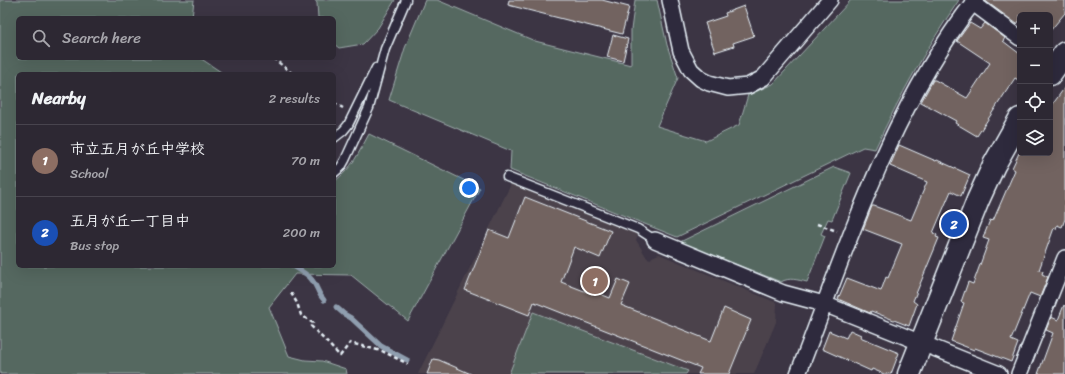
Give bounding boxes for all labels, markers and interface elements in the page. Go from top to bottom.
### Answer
map controls [1017,12,1053,156]
button: + [1017,12,1053,48]
search box [16,16,336,60]
text: Search here [62,25,141,51]
icon: search [30,27,52,49]
button: − [1017,48,1053,84]
text: Nearby [32,83,86,113]
button: locate [1017,84,1053,120]
text: 2 results [269,87,320,110]
button: layers [1017,120,1053,156]
text: 市立五月が丘中学校 [70,136,205,162]
text: 1 [42,149,48,172]
text: 70 m [291,149,320,172]
text: School [70,162,108,185]
your location [459,178,479,198]
text: 五月が丘一丁目中 [70,208,190,234]
pin: 2 [941,209,967,239]
text: 2 [41,221,49,244]
text: 200 m [283,221,320,244]
text: Bus stop [70,234,119,257]
pin: 1 [582,266,608,296]

